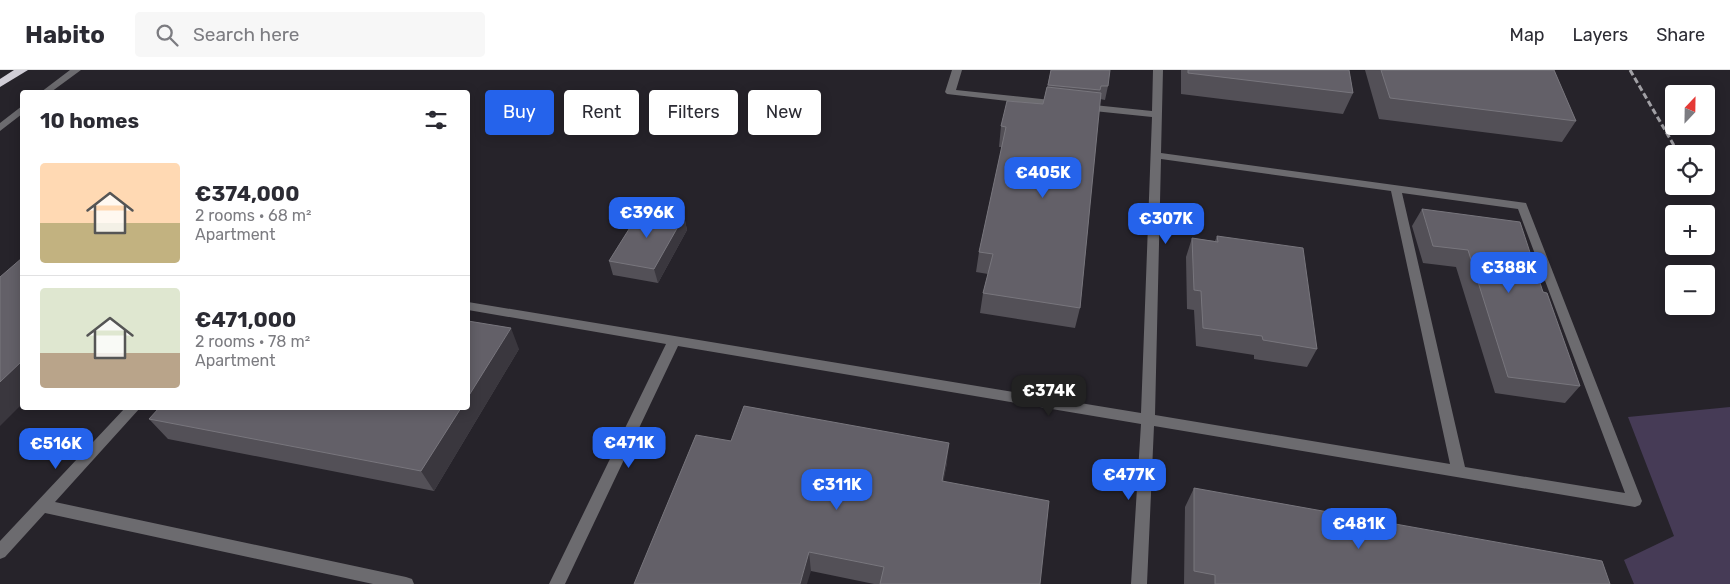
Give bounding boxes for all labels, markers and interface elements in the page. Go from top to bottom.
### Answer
search box [135,12,485,57]
text: Habito [25,21,105,49]
icon: search [153,21,181,49]
text: Search here [193,23,300,46]
text: Map [1510,24,1545,46]
text: Layers [1573,24,1628,46]
text: Share [1656,24,1705,46]
north arrow [1665,85,1715,135]
map controls [1665,85,1715,315]
chip: Buy [485,90,554,135]
chip: Rent [564,90,639,135]
chip: Filters [649,90,738,135]
chip: New [748,90,821,135]
icon: filters [422,106,450,134]
text: 10 homes [40,108,139,133]
button: locate [1665,145,1715,195]
pin: €405K [1008,156,1078,199]
text: €405K [1015,163,1071,182]
text: €374,000 [195,181,299,206]
icon: home [80,183,140,243]
pin: €396K [612,196,682,239]
pin: €307K [1131,202,1201,245]
text: €396K [620,203,674,222]
button: + [1665,205,1715,255]
text: 2 rooms · 68 m² [195,206,312,225]
text: €307K [1139,209,1193,228]
text: Apartment [195,225,275,244]
pin: €388K [1474,252,1544,294]
text: €388K [1481,258,1537,277]
button: − [1665,265,1715,315]
text: €471,000 [195,307,296,332]
icon: home [80,308,140,368]
text: 2 rooms · 78 m² [195,332,310,351]
text: Apartment [195,351,275,370]
pin: €374K [1014,374,1084,417]
text: €374K [1022,381,1076,400]
pin: €471K [594,426,664,469]
pin: €516K [21,428,91,470]
text: €471K [604,433,654,452]
text: €516K [30,434,82,453]
pin: €477K [1094,458,1164,501]
text: €477K [1103,465,1155,484]
pin: €311K [802,468,872,511]
text: €311K [812,475,862,494]
pin: €481K [1324,508,1394,550]
text: €481K [1333,514,1385,533]

